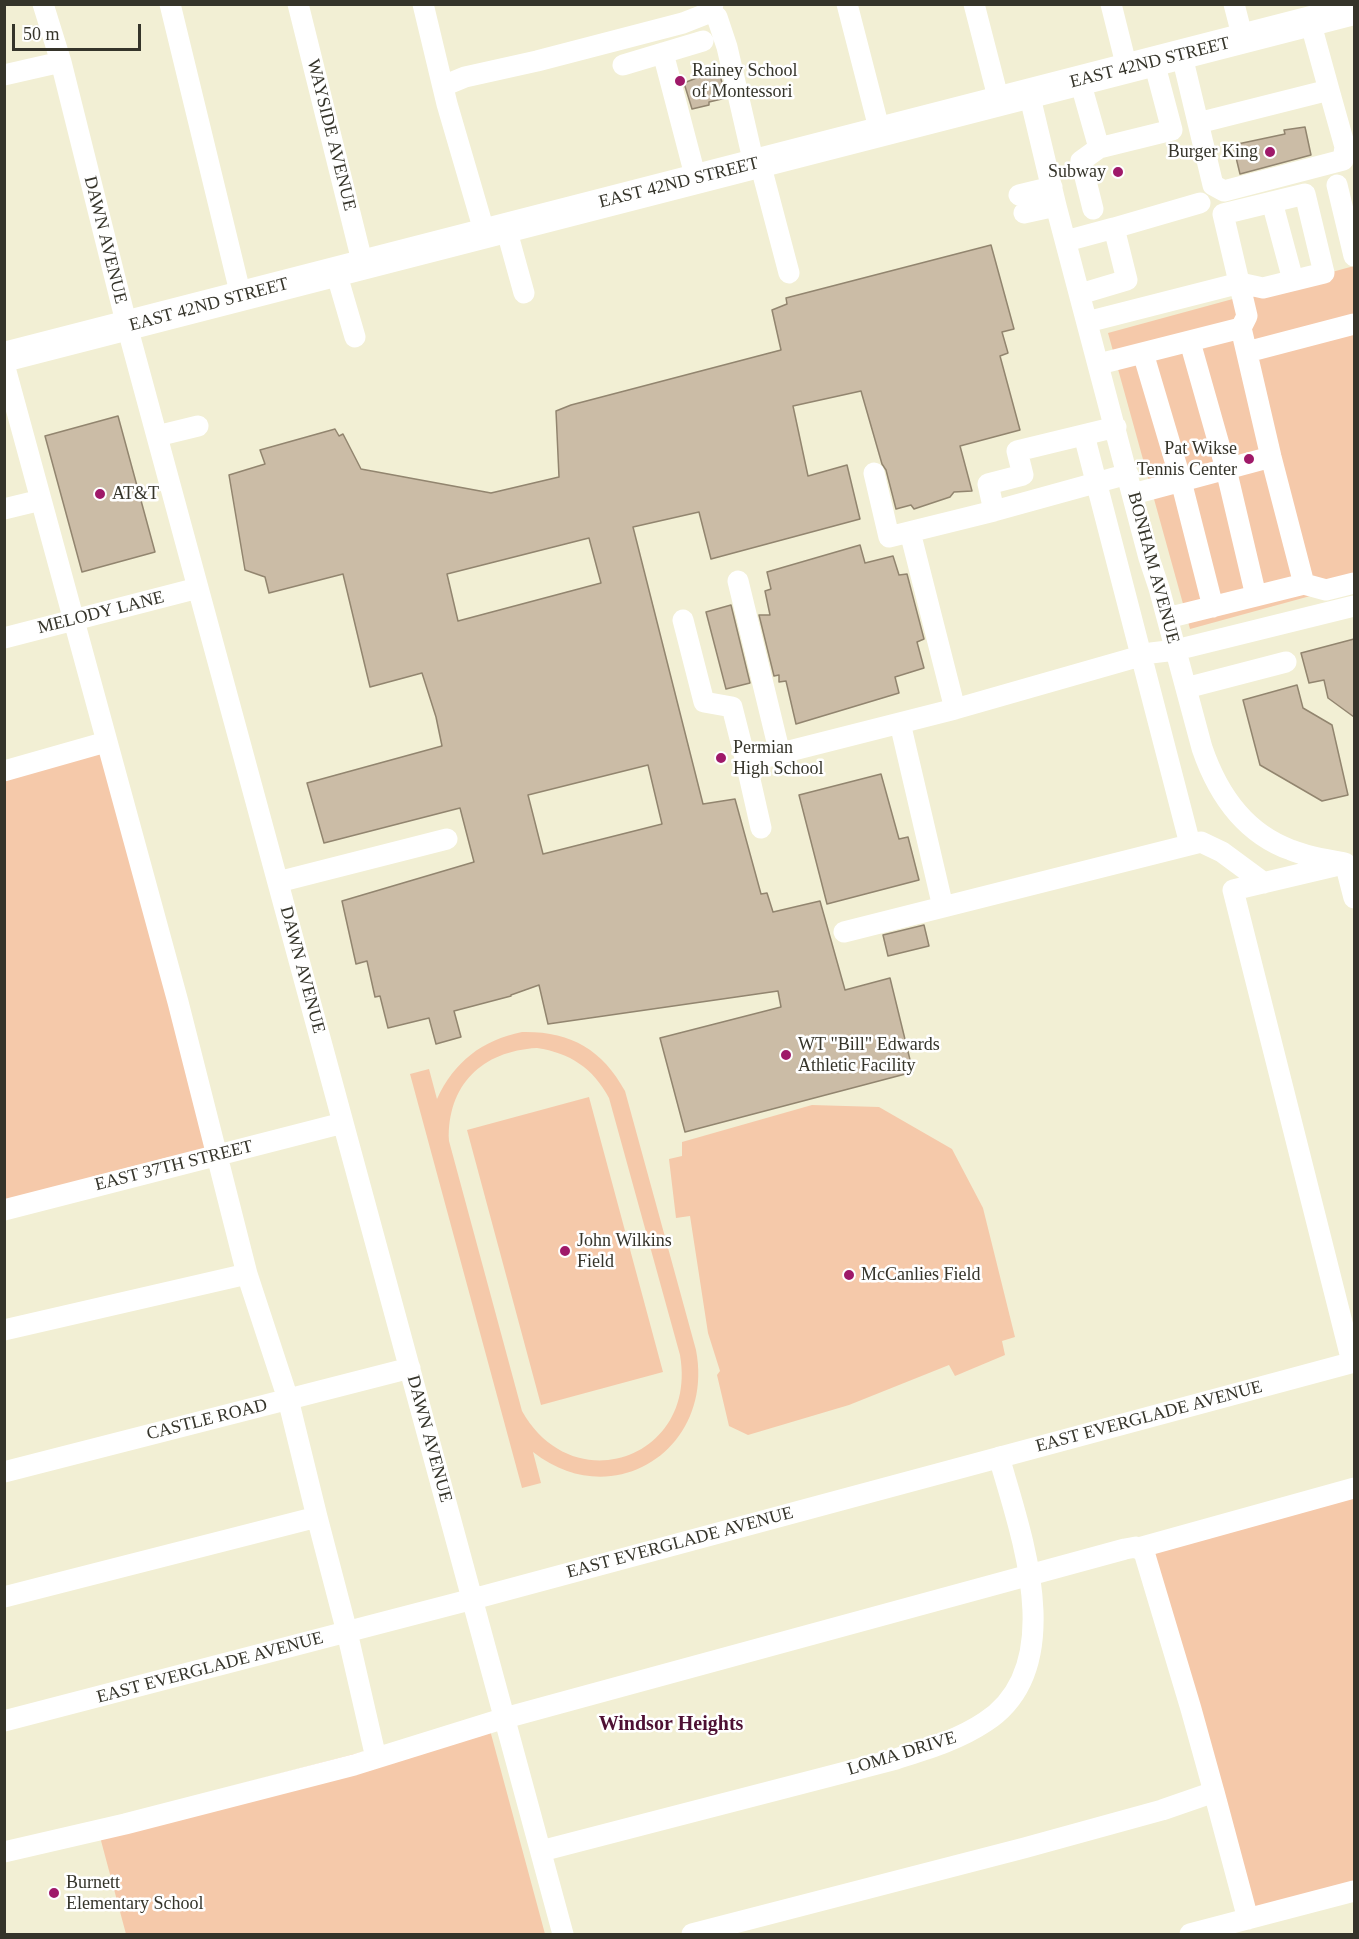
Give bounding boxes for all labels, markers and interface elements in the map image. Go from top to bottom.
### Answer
scale bar [15,12,144,50]
text: 50 m [23,24,60,44]
street label: EAST 42ND STREET [1068,33,1232,93]
street label: WAYSIDE AVENUE [302,57,360,213]
place label: Rainey School of Montessori [692,60,797,103]
marker: Rainey School of Montessori [673,74,687,88]
place label: Burger King [1168,141,1258,163]
marker: Burger King [1263,145,1277,159]
street label: EAST 42ND STREET [597,153,761,213]
place label: Subway [1048,161,1106,183]
marker: Subway [1111,165,1125,179]
street label: DAWN AVENUE [79,174,131,306]
street label: EAST 42ND STREET [127,273,291,337]
place label: Pat Wikse Tennis Center [1137,438,1237,480]
marker: Pat Wikse Tennis Center [1242,452,1256,466]
place label: AT&T [112,483,159,505]
marker: AT&T [93,487,107,501]
street label: BONHAM AVENUE [1122,490,1184,646]
street label: MELODY LANE [36,587,166,639]
place label: Permian High School [733,737,824,780]
marker: Permian High School [714,751,728,765]
street label: DAWN AVENUE [275,904,329,1036]
place label: WT "Bill" Edwards Athletic Facility [798,1034,940,1076]
marker: WT "Bill" Edwards Athletic Facility [779,1048,793,1062]
street label: EAST 37TH STREET [93,1136,255,1196]
place label: John Wilkins Field [577,1230,672,1272]
marker: John Wilkins Field [558,1244,572,1258]
place label: McCanlies Field [861,1264,980,1286]
marker: McCanlies Field [842,1268,856,1282]
street label: DAWN AVENUE [402,1373,456,1505]
street label: EAST EVERGLADE AVENUE [1033,1376,1265,1458]
street label: CASTLE ROAD [144,1395,270,1445]
street label: EAST EVERGLADE AVENUE [564,1502,796,1584]
street label: EAST EVERGLADE AVENUE [94,1627,326,1709]
district label: Windsor Heights [599,1713,743,1737]
street label: LOMA DRIVE [845,1727,959,1781]
place label: Burnett Elementary School [66,1872,203,1914]
marker: Burnett Elementary School [47,1886,61,1900]

